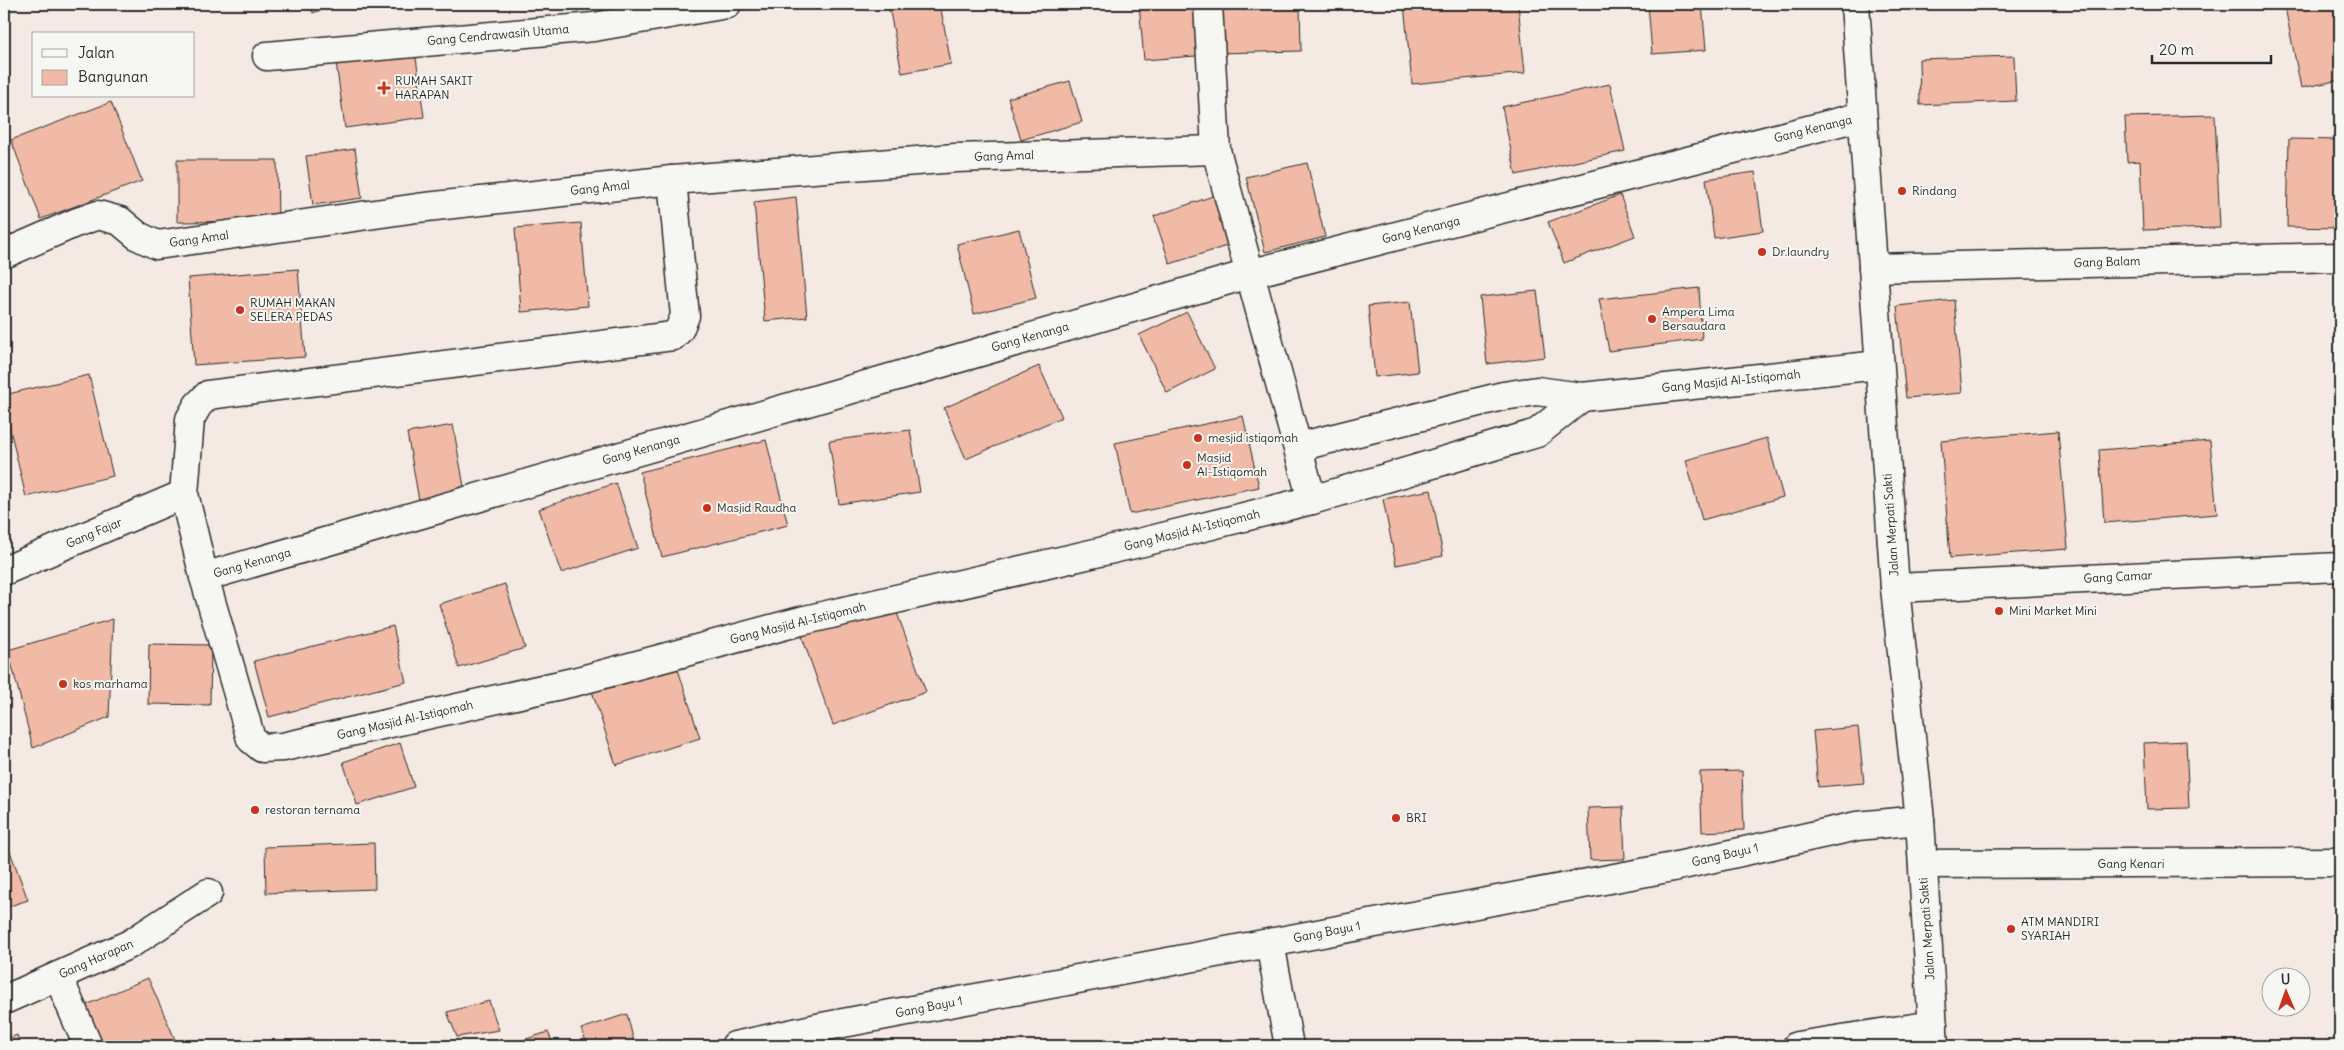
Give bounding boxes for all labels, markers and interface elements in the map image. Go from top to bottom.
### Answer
street label: Gang Cendrawasih Utama [426,21,570,48]
legend [32,32,195,98]
scale bar [2152,32,2270,64]
text: 20 m [2159,40,2194,59]
text: Jalan [78,43,115,62]
text: Bangunan [78,67,148,86]
place label: RUMAH SAKIT HARAPAN [395,73,473,102]
marker: RUMAH SAKIT HARAPAN [377,81,391,95]
street label: Gang Kenanga [1772,112,1854,145]
street label: Gang Amal [974,147,1034,164]
street label: Gang Amal [569,177,630,198]
place label: Rindang [1912,183,1957,198]
marker: Rindang [1896,185,1908,197]
street label: Gang Kenanga [1380,213,1462,246]
street label: Gang Amal [168,227,230,250]
place label: Dr.laundry [1772,244,1829,259]
marker: Dr.laundry [1756,246,1768,258]
street label: Gang Balam [2073,253,2141,270]
place label: RUMAH MAKAN SELERA PEDAS [250,295,336,324]
marker: RUMAH MAKAN SELERA PEDAS [234,304,246,316]
place label: Ampera Lima Bersaudara [1662,304,1735,333]
marker: Ampera Lima Bersaudara [1646,313,1658,325]
street label: Gang Kenanga [989,318,1070,355]
street label: Gang Masjid Al-Istiqomah [1661,366,1801,395]
place label: mesjid istiqomah [1208,430,1298,445]
street label: Gang Kenanga [600,431,681,468]
marker: mesjid istiqomah [1192,432,1204,444]
place label: Masjid Al-Istiqomah [1197,450,1267,479]
marker: Masjid Al-Istiqomah [1181,459,1193,471]
street label: Jalan Merpati Sakti [1879,473,1902,577]
place label: Masjid Raudha [717,500,797,515]
marker: Masjid Raudha [701,502,713,514]
street label: Gang Masjid Al-Istiqomah [1122,505,1261,554]
street label: Gang Fajar [63,514,124,551]
street label: Gang Kenanga [211,544,292,581]
street label: Gang Camar [2083,567,2153,586]
street label: Gang Masjid Al-Istiqomah [728,598,867,647]
place label: Mini Market Mini [2009,603,2097,618]
marker: Mini Market Mini [1993,605,2005,617]
place label: kos marhama [73,676,148,691]
marker: kos marhama [57,678,69,690]
street label: Gang Masjid Al-Istiqomah [335,697,475,743]
place label: restoran ternama [265,802,360,817]
marker: restoran ternama [249,804,261,816]
place label: BRI [1406,810,1427,825]
marker: BRI [1390,812,1402,824]
street label: Gang Bayu 1 [1690,840,1760,869]
street label: Gang Kenari [2098,856,2165,871]
street label: Jalan Merpati Sakti [1915,877,1938,981]
place label: ATM MANDIRI SYARIAH [2021,914,2099,943]
street label: Gang Bayu 1 [1292,918,1362,945]
marker: ATM MANDIRI SYARIAH [2005,923,2017,935]
street label: Gang Harapan [56,935,135,982]
north arrow [2262,968,2312,1018]
text: U [2280,970,2291,988]
street label: Gang Bayu 1 [894,993,964,1020]

